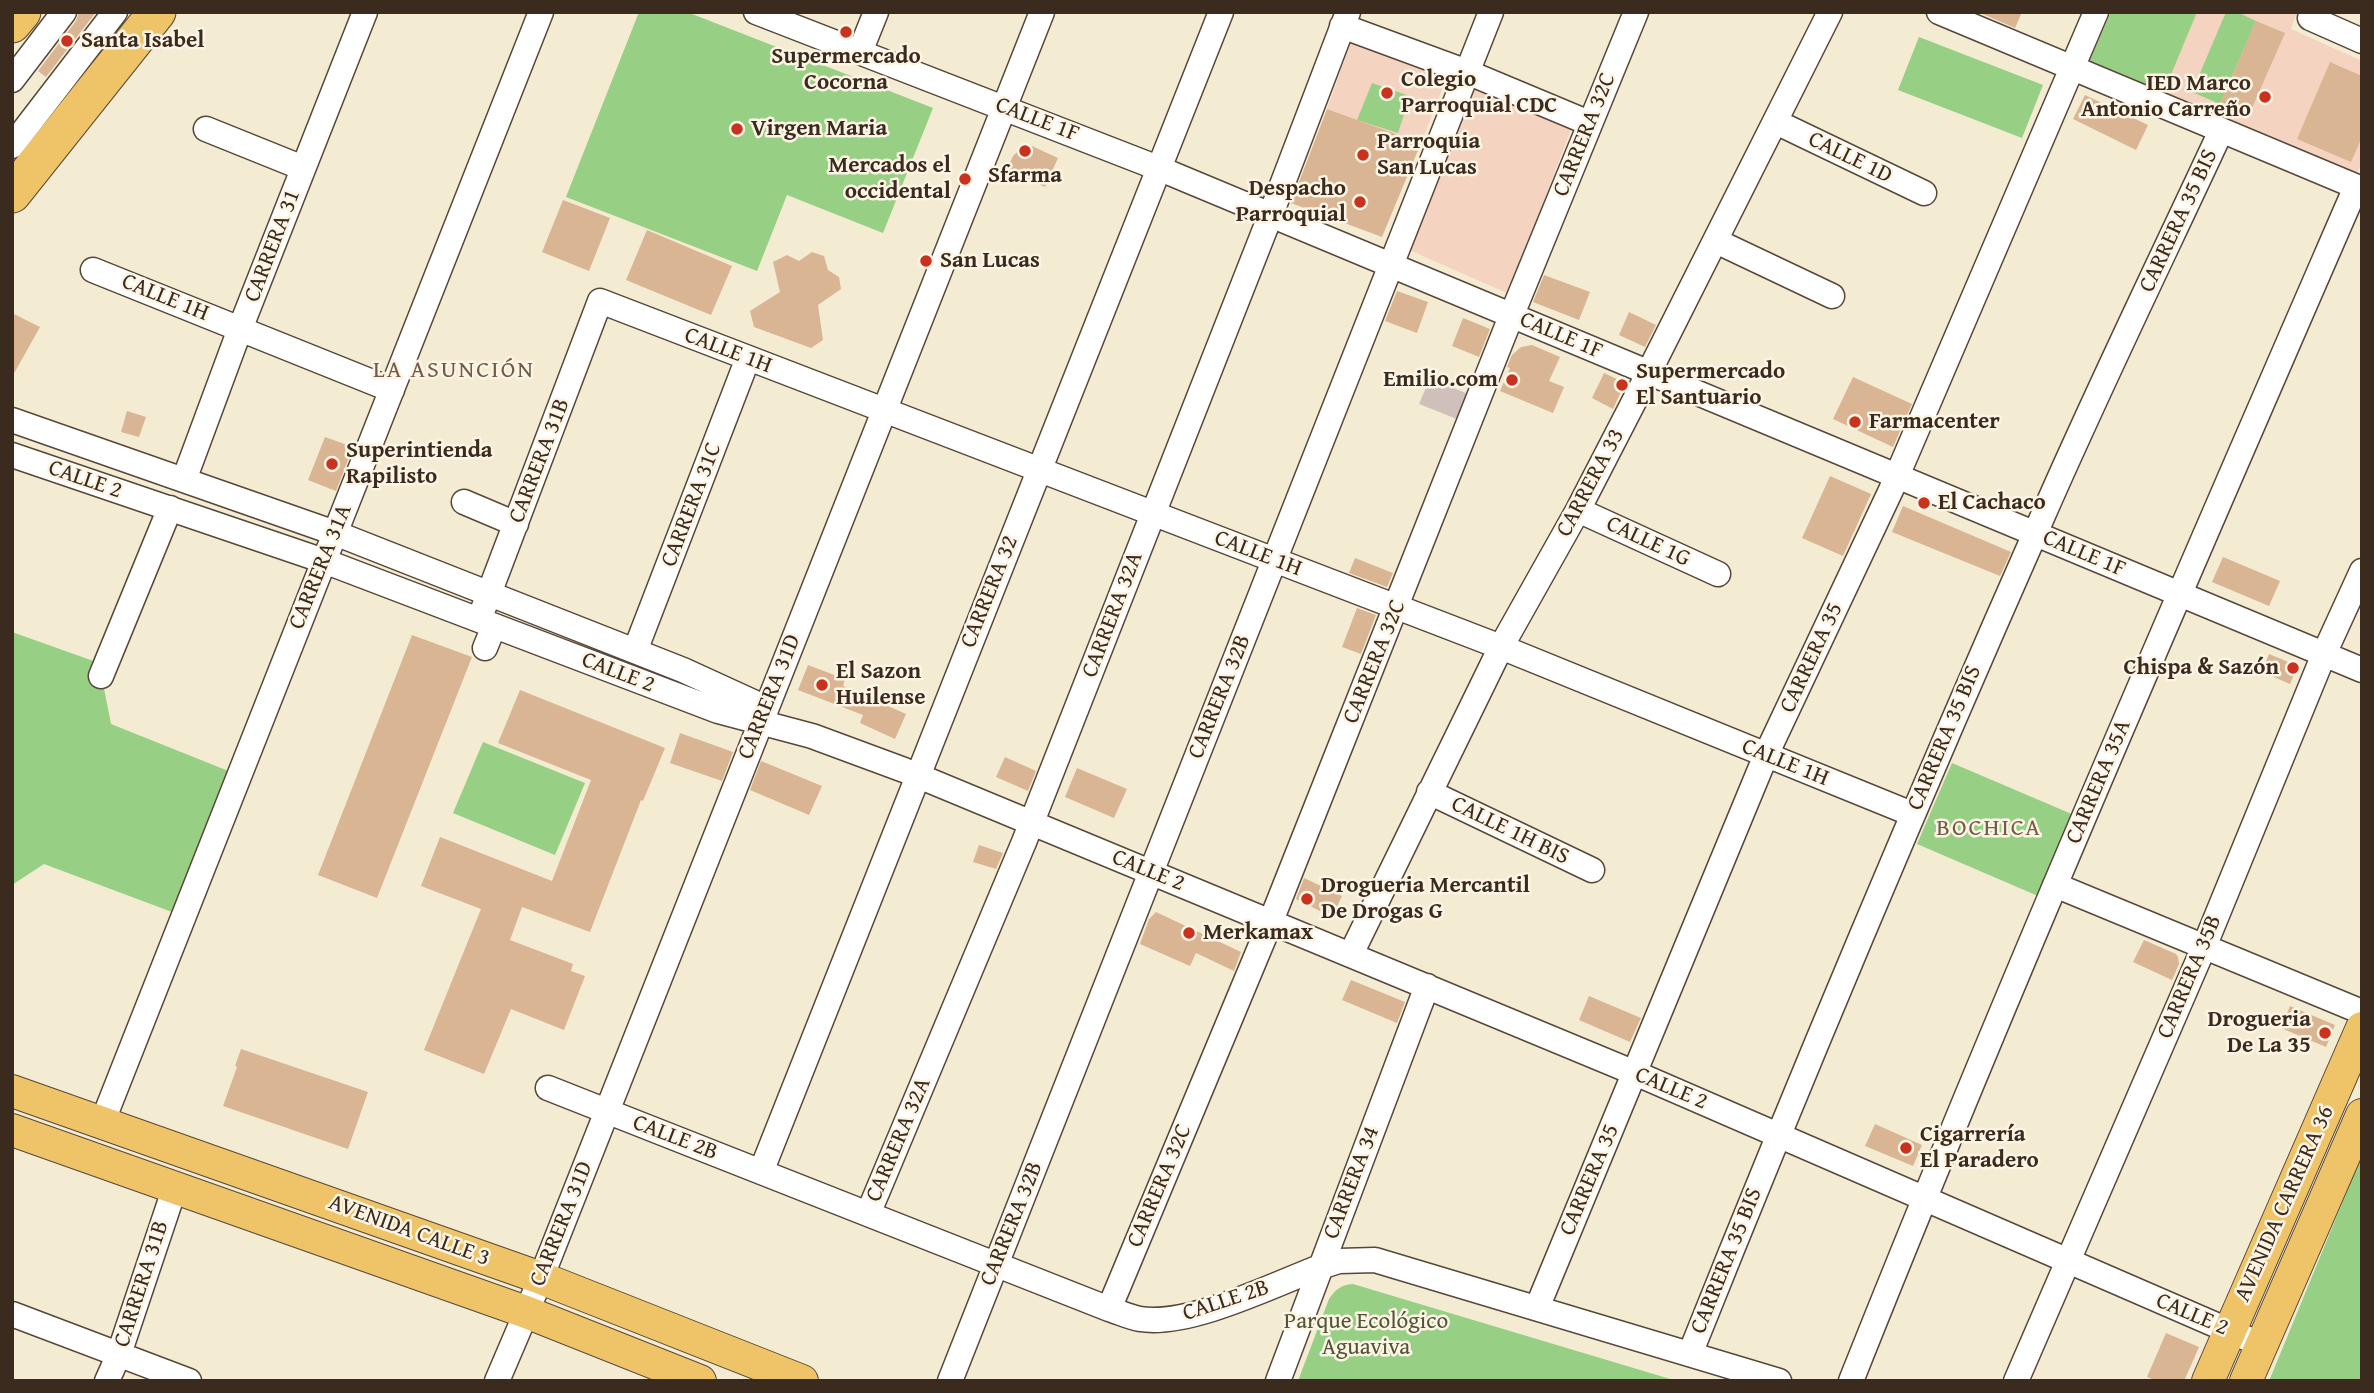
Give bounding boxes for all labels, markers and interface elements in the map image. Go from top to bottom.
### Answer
marker: Supermercado Cocorna [838,24,854,40]
place label: Santa Isabel [81,27,204,55]
marker: Santa Isabel [59,33,75,49]
place label: Supermercado Cocorna [771,43,921,97]
place label: Colegio Parroquial CDC [1401,66,1557,120]
street label: CARRERA 32C [1548,69,1622,201]
place label: IED Marco Antonio Carreño [2081,70,2251,124]
marker: Colegio Parroquial CDC [1379,85,1395,101]
marker: IED Marco Antonio Carreño [2257,89,2273,105]
street label: CALLE 1F [991,91,1083,149]
place label: Virgen Maria [751,115,887,143]
marker: Virgen Maria [729,121,745,137]
street label: CALLE 1D [1804,126,1896,190]
place label: Parroquia San Lucas [1377,128,1480,182]
marker: Sfarma [1017,143,1033,159]
street label: CARRERA 35 BIS [2134,145,2224,297]
marker: Parroquia San Lucas [1355,147,1371,163]
place label: Mercados el occidental [828,152,951,206]
place label: Sfarma [988,162,1062,190]
marker: Mercados el occidental [957,171,973,187]
place label: Despacho Parroquial [1236,175,1346,229]
street label: CARRERA 31 [239,186,307,306]
marker: Despacho Parroquial [1352,194,1368,210]
place label: San Lucas [940,247,1040,275]
marker: San Lucas [918,253,934,269]
street label: CALLE 1H [118,268,212,328]
street label: CALLE 1F [1515,306,1607,366]
street label: CALLE 1H [680,322,776,380]
district label: LA ASUNCIÓN [374,357,534,385]
place label: Supermercado El Santuario [1636,358,1785,412]
place label: Emilio.com [1383,366,1498,394]
marker: Emilio.com [1504,372,1520,388]
marker: Supermercado El Santuario [1614,377,1630,393]
street label: CARRERA 31B [504,395,576,527]
place label: Farmacenter [1869,408,2000,436]
marker: Farmacenter [1847,414,1863,430]
street label: CARRERA 33 [1551,424,1631,542]
place label: Superintienda Rapilisto [346,437,493,491]
street label: CARRERA 31C [656,439,728,571]
street label: CALLE 2 [45,455,125,505]
marker: Superintienda Rapilisto [324,456,340,472]
place label: El Cachaco [1938,489,2046,517]
marker: El Cachaco [1916,495,1932,511]
street label: CARRERA 31A [283,501,359,633]
street label: CALLE 1G [1602,511,1694,573]
street label: CALLE 1F [2038,524,2130,584]
street label: CALLE 1H [1210,525,1306,583]
street label: CARRERA 32 [955,532,1025,652]
street label: CARRERA 32A [1076,548,1150,682]
street label: CARRERA 32C [1338,596,1412,728]
street label: CARRERA 35 [1774,599,1850,717]
street label: CARRERA 31D [732,631,808,763]
street label: CARRERA 32B [1183,631,1257,763]
street label: CALLE 2 [578,647,658,699]
place label: Chispa & Sazón [2124,654,2279,682]
place label: El Sazon Huilense [836,658,925,712]
marker: Chispa & Sazón [2285,660,2301,676]
street label: CARRERA 35 BIS [1902,661,1988,815]
marker: El Sazon Huilense [814,677,830,693]
street label: CARRERA 35A [2060,716,2138,848]
street label: CALLE 1H [1738,733,1832,793]
street label: CALLE 1H BIS [1447,791,1573,871]
district label: BOCHICA [1937,815,2041,843]
street label: CALLE 2 [1108,844,1188,898]
place label: Drogueria Mercantil De Drogas G [1321,872,1530,926]
marker: Drogueria Mercantil De Drogas G [1299,891,1315,907]
street label: CARRERA 35B [2152,911,2228,1043]
place label: Merkamax [1203,919,1313,947]
marker: Merkamax [1181,925,1197,941]
place label: Drogueria De La 35 [2207,1006,2311,1060]
marker: Drogueria De La 35 [2317,1025,2333,1041]
street label: CALLE 2 [1631,1061,1711,1117]
street label: CARRERA 32A [860,1074,938,1206]
street label: AVENIDA CARRERA 36 [2229,1102,2341,1306]
street label: CALLE 2B [629,1109,721,1167]
street label: CARRERA 32C [1122,1120,1198,1252]
street label: CARRERA 35 [1554,1120,1626,1240]
place label: Cigarrería El Paradero [1920,1121,2039,1175]
street label: CARRERA 34 [1318,1123,1386,1243]
marker: Cigarrería El Paradero [1898,1140,1914,1156]
street label: CARRERA 31D [524,1158,600,1290]
street label: CARRERA 32B [975,1158,1049,1290]
street label: CARRERA 35 BIS [1685,1184,1769,1338]
street label: AVENIDA CALLE 3 [325,1189,493,1273]
street label: CARRERA 31B [109,1217,175,1351]
street label: CALLE 2B [1179,1274,1273,1328]
street label: CALLE 2 [2152,1287,2232,1343]
park label: Parque Ecológico Aguaviva [1284,1308,1448,1362]

